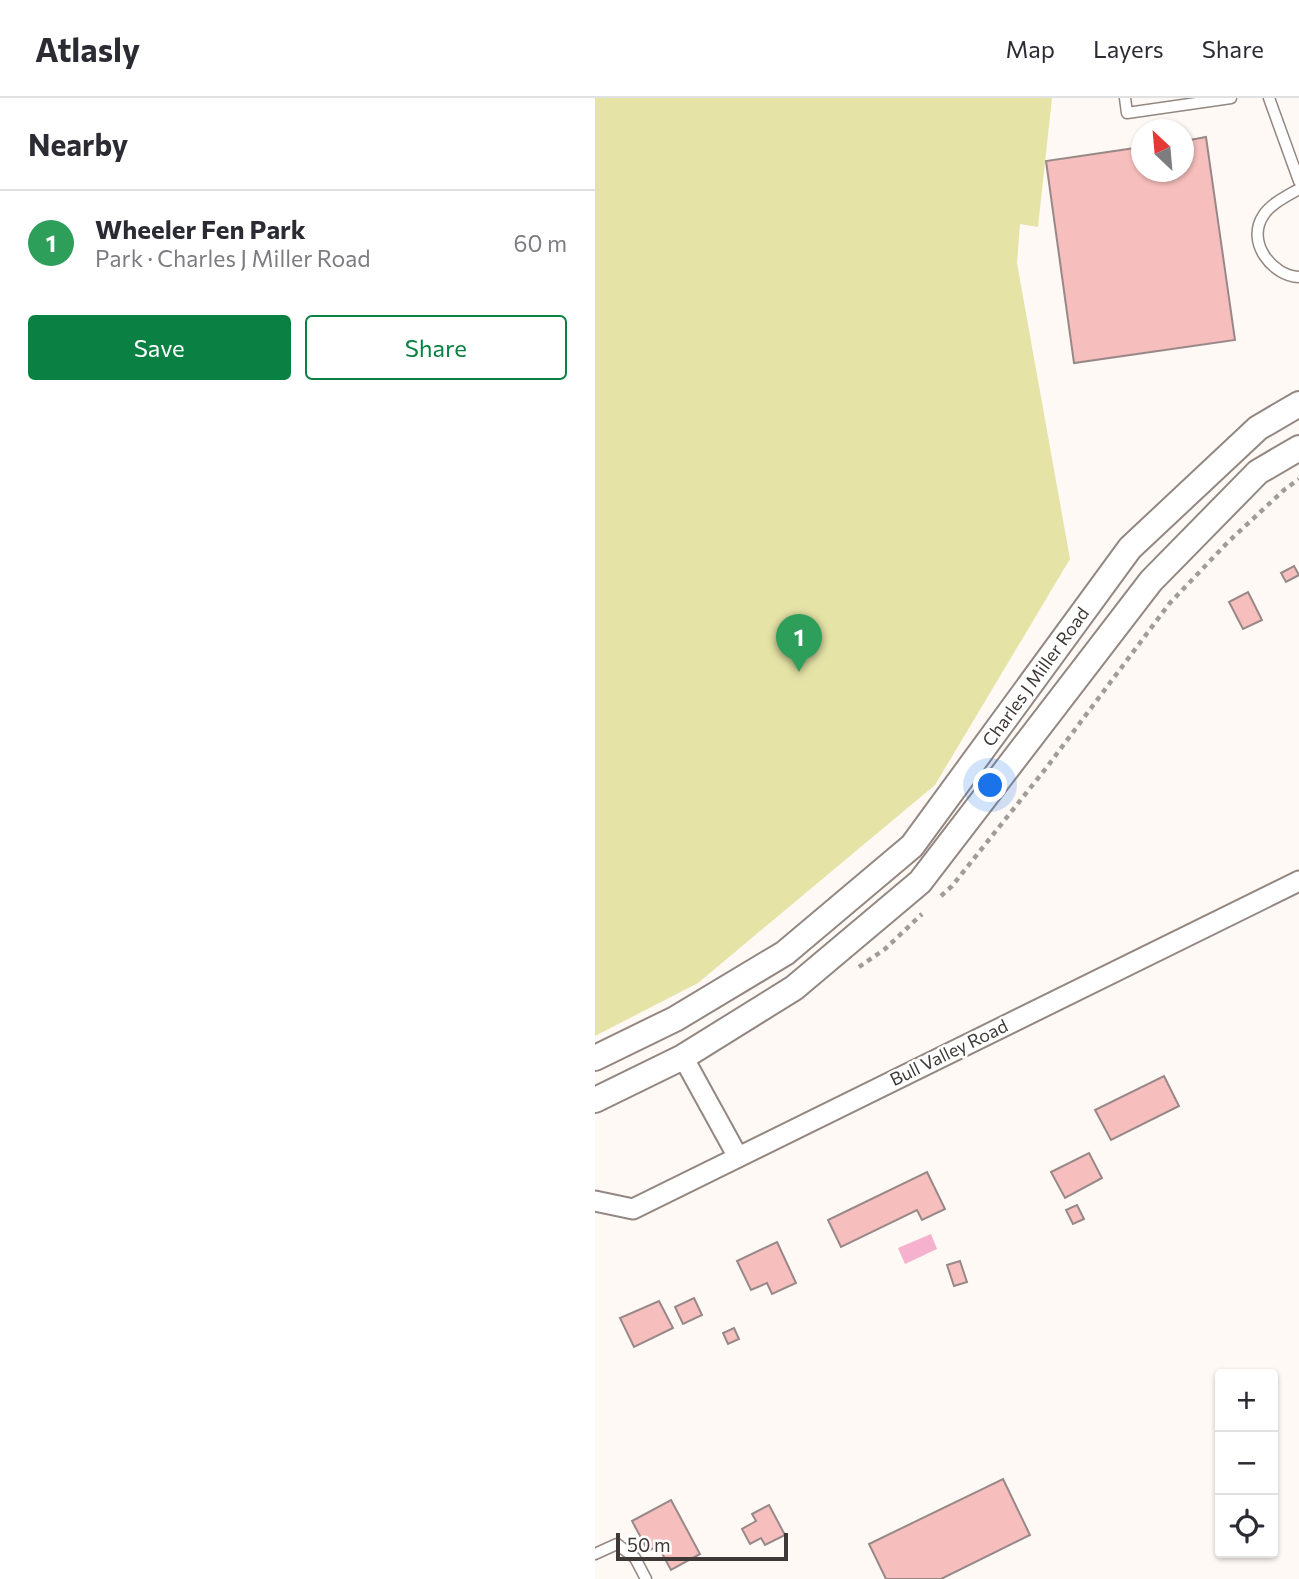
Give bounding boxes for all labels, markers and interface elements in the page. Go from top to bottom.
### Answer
text: Atlasly [35,28,140,69]
text: Map [1006,34,1055,63]
text: Layers [1093,34,1164,63]
text: Share [1202,34,1264,63]
north arrow [1131,119,1194,182]
text: Nearby [28,125,128,162]
text: Wheeler Fen Park [95,213,306,244]
text: 1 [46,229,56,257]
text: 60 m [514,229,567,257]
text: Park · Charles J Miller Road [95,244,371,272]
button: Save [28,315,291,380]
button: Share [305,315,567,380]
street label: Charles J Miller Road [977,602,1093,750]
pin: 1 [776,614,822,672]
your location [973,768,1007,802]
street label: Bull Valley Road [886,1014,1011,1090]
map controls [1215,1369,1278,1558]
button: + [1215,1369,1278,1432]
button: − [1215,1432,1278,1495]
button: locate [1215,1495,1278,1558]
scale bar [616,1530,787,1562]
text: 50 m [627,1533,671,1556]

